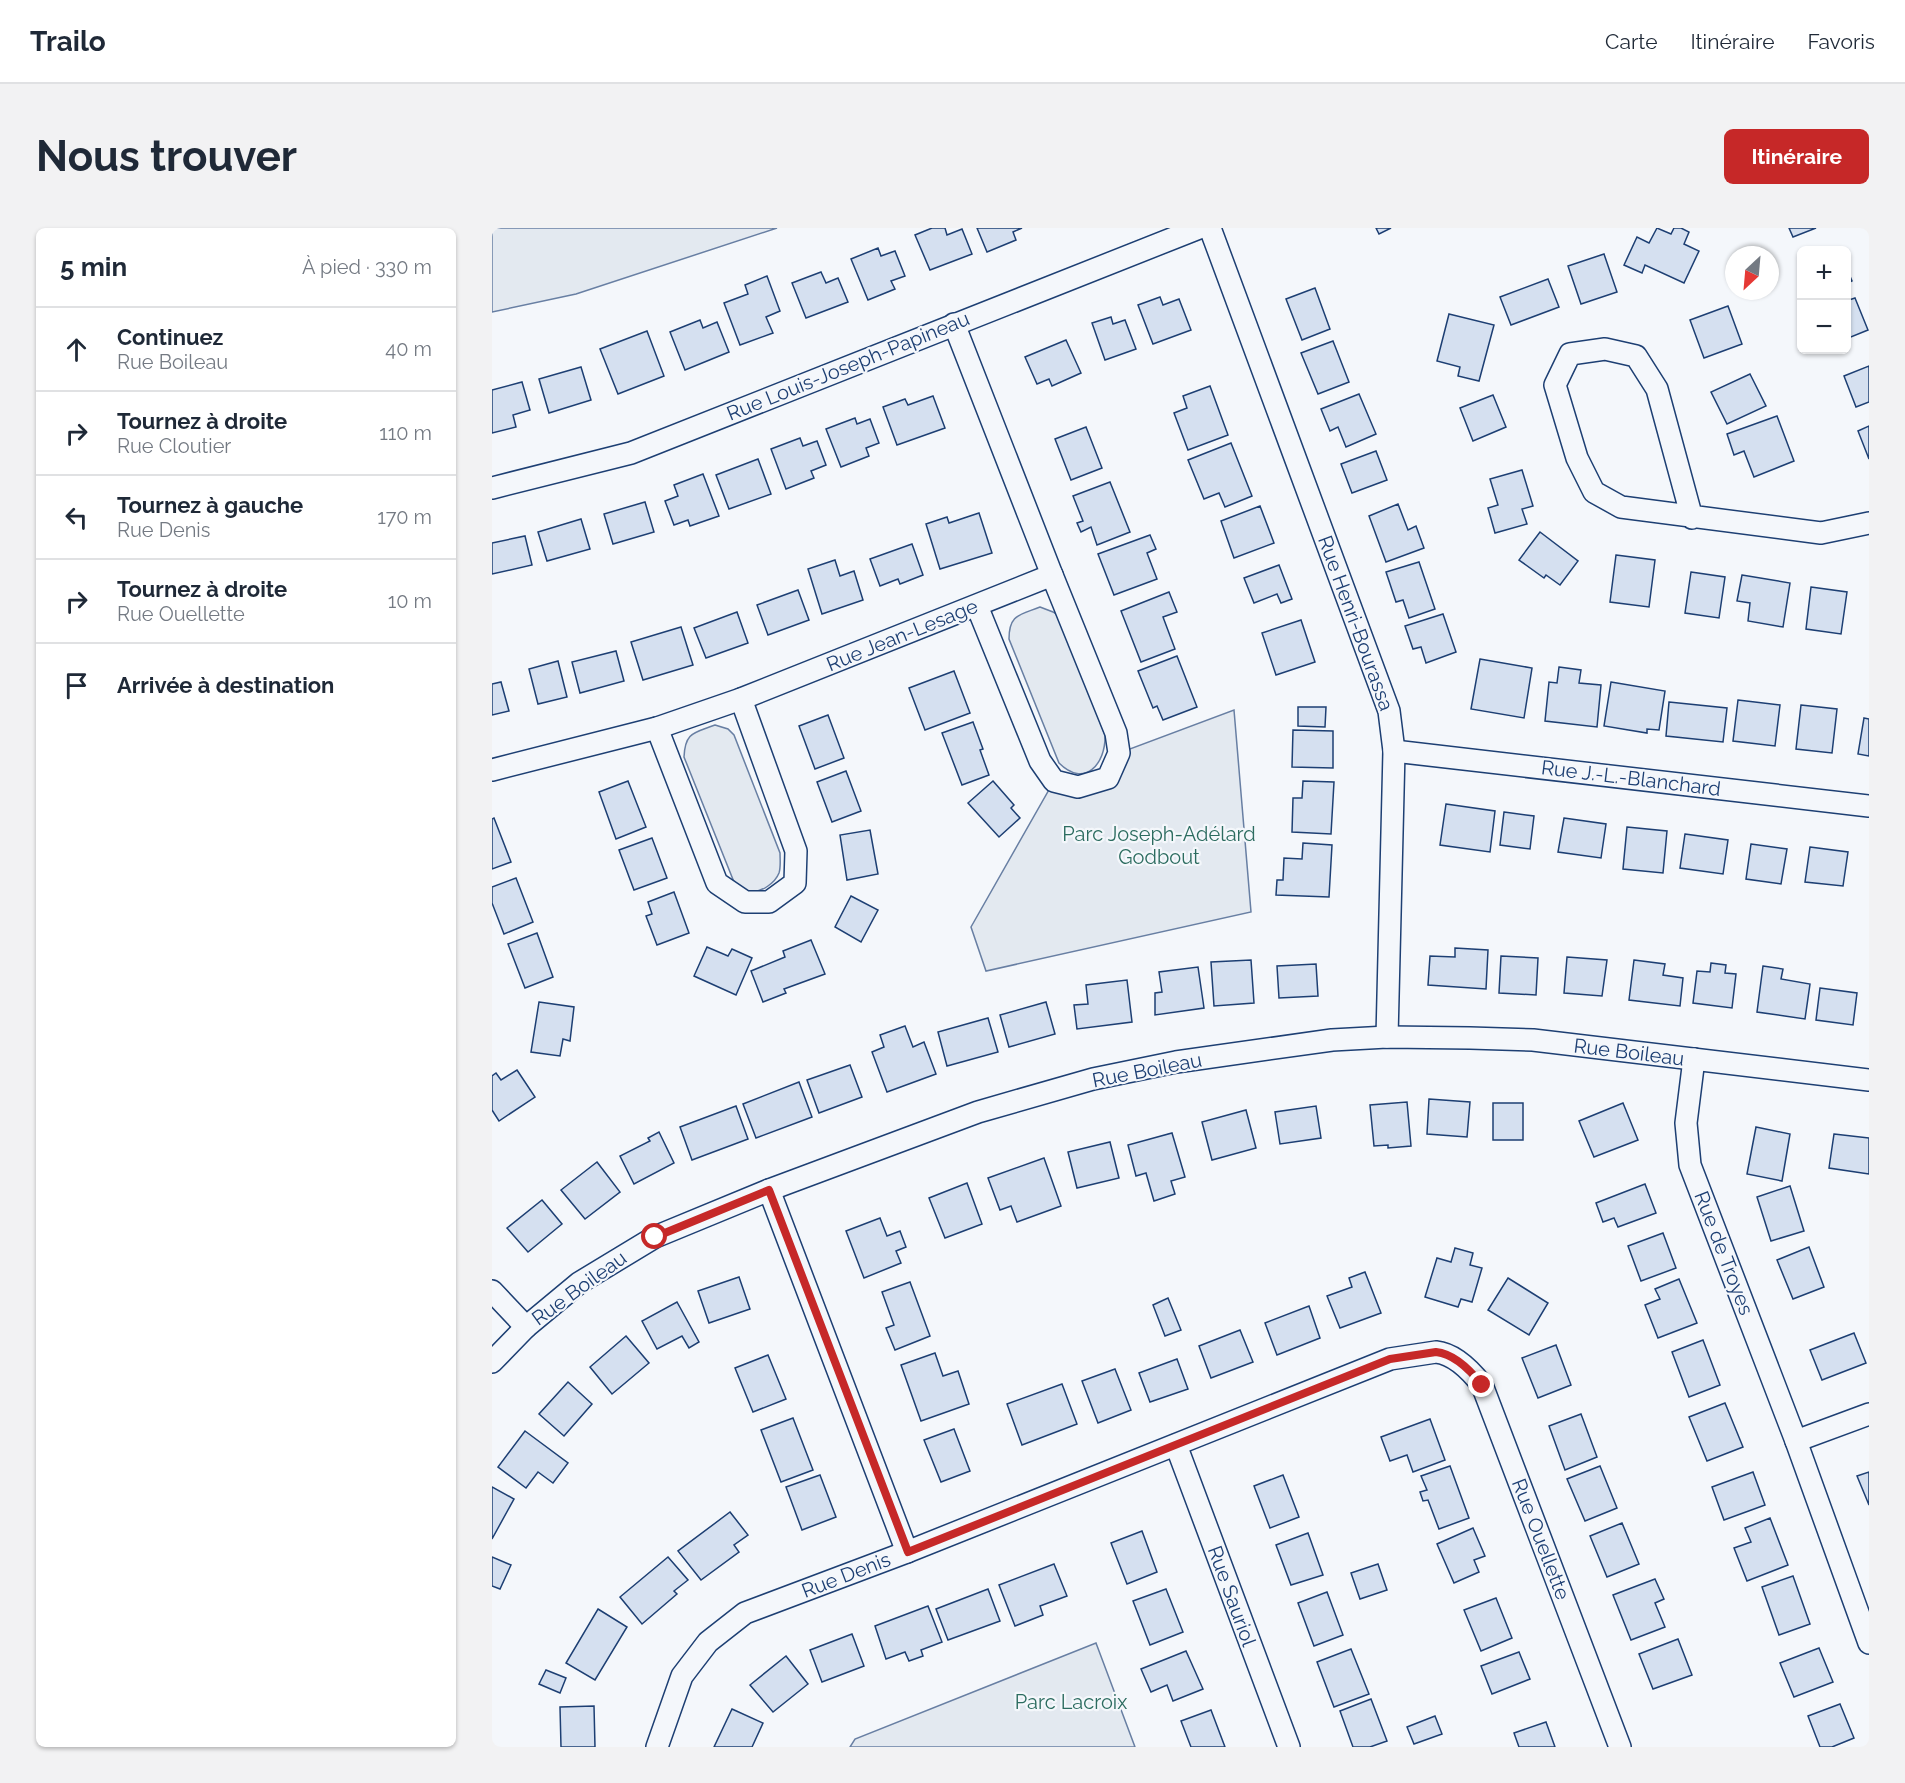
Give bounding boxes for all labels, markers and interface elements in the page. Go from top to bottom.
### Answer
text: Trailo [30,25,106,58]
text: Carte [1605,29,1657,54]
text: Itinéraire [1690,29,1774,54]
text: Favoris [1807,29,1875,54]
button: Itinéraire [1724,129,1869,184]
text: Nous trouver [36,132,297,181]
north arrow [1725,246,1779,300]
map controls [1797,246,1851,354]
button: + [1797,246,1851,300]
text: 5 min [60,252,127,282]
text: À pied · 330 m [302,255,432,279]
button: − [1797,300,1851,354]
street label: Rue Louis-Joseph-Papineau [723,306,973,426]
text: Continuez [117,324,223,350]
icon: ahead [60,333,93,366]
text: 40 m [385,337,432,361]
text: Rue Boileau [117,350,228,374]
text: Tournez à droite [117,408,287,434]
icon: right [60,417,93,450]
text: 110 m [379,421,432,445]
text: Rue Cloutier [117,434,231,458]
text: Tournez à gauche [117,492,303,518]
icon: left [60,501,93,534]
text: 170 m [377,505,432,529]
text: Rue Denis [117,518,210,542]
street label: Rue Henri-Bourassa [1313,532,1399,714]
text: Tournez à droite [117,576,287,602]
icon: right [60,585,93,618]
text: 10 m [388,589,432,613]
street label: Rue Jean-Lesage [823,594,981,676]
text: Rue Ouellette [117,602,245,626]
icon: arrive [60,669,93,702]
text: Arrivée à destination [117,672,334,698]
street label: Rue J.-L.-Blanchard [1540,755,1722,801]
park label: Parc Joseph-Adélard Godbout [1062,822,1256,869]
street label: Rue Boileau [1572,1033,1686,1071]
street label: Rue Boileau [1090,1048,1204,1092]
street label: Rue de Troyes [1689,1188,1759,1318]
route start [641,1223,667,1249]
street label: Rue Boileau [527,1246,631,1330]
route end [1468,1371,1494,1397]
street label: Rue Ouellette [1507,1475,1575,1603]
street label: Rue Sauriol [1203,1542,1261,1650]
street label: Rue Denis [798,1547,894,1603]
park label: Parc Lacroix [1015,1690,1127,1714]

